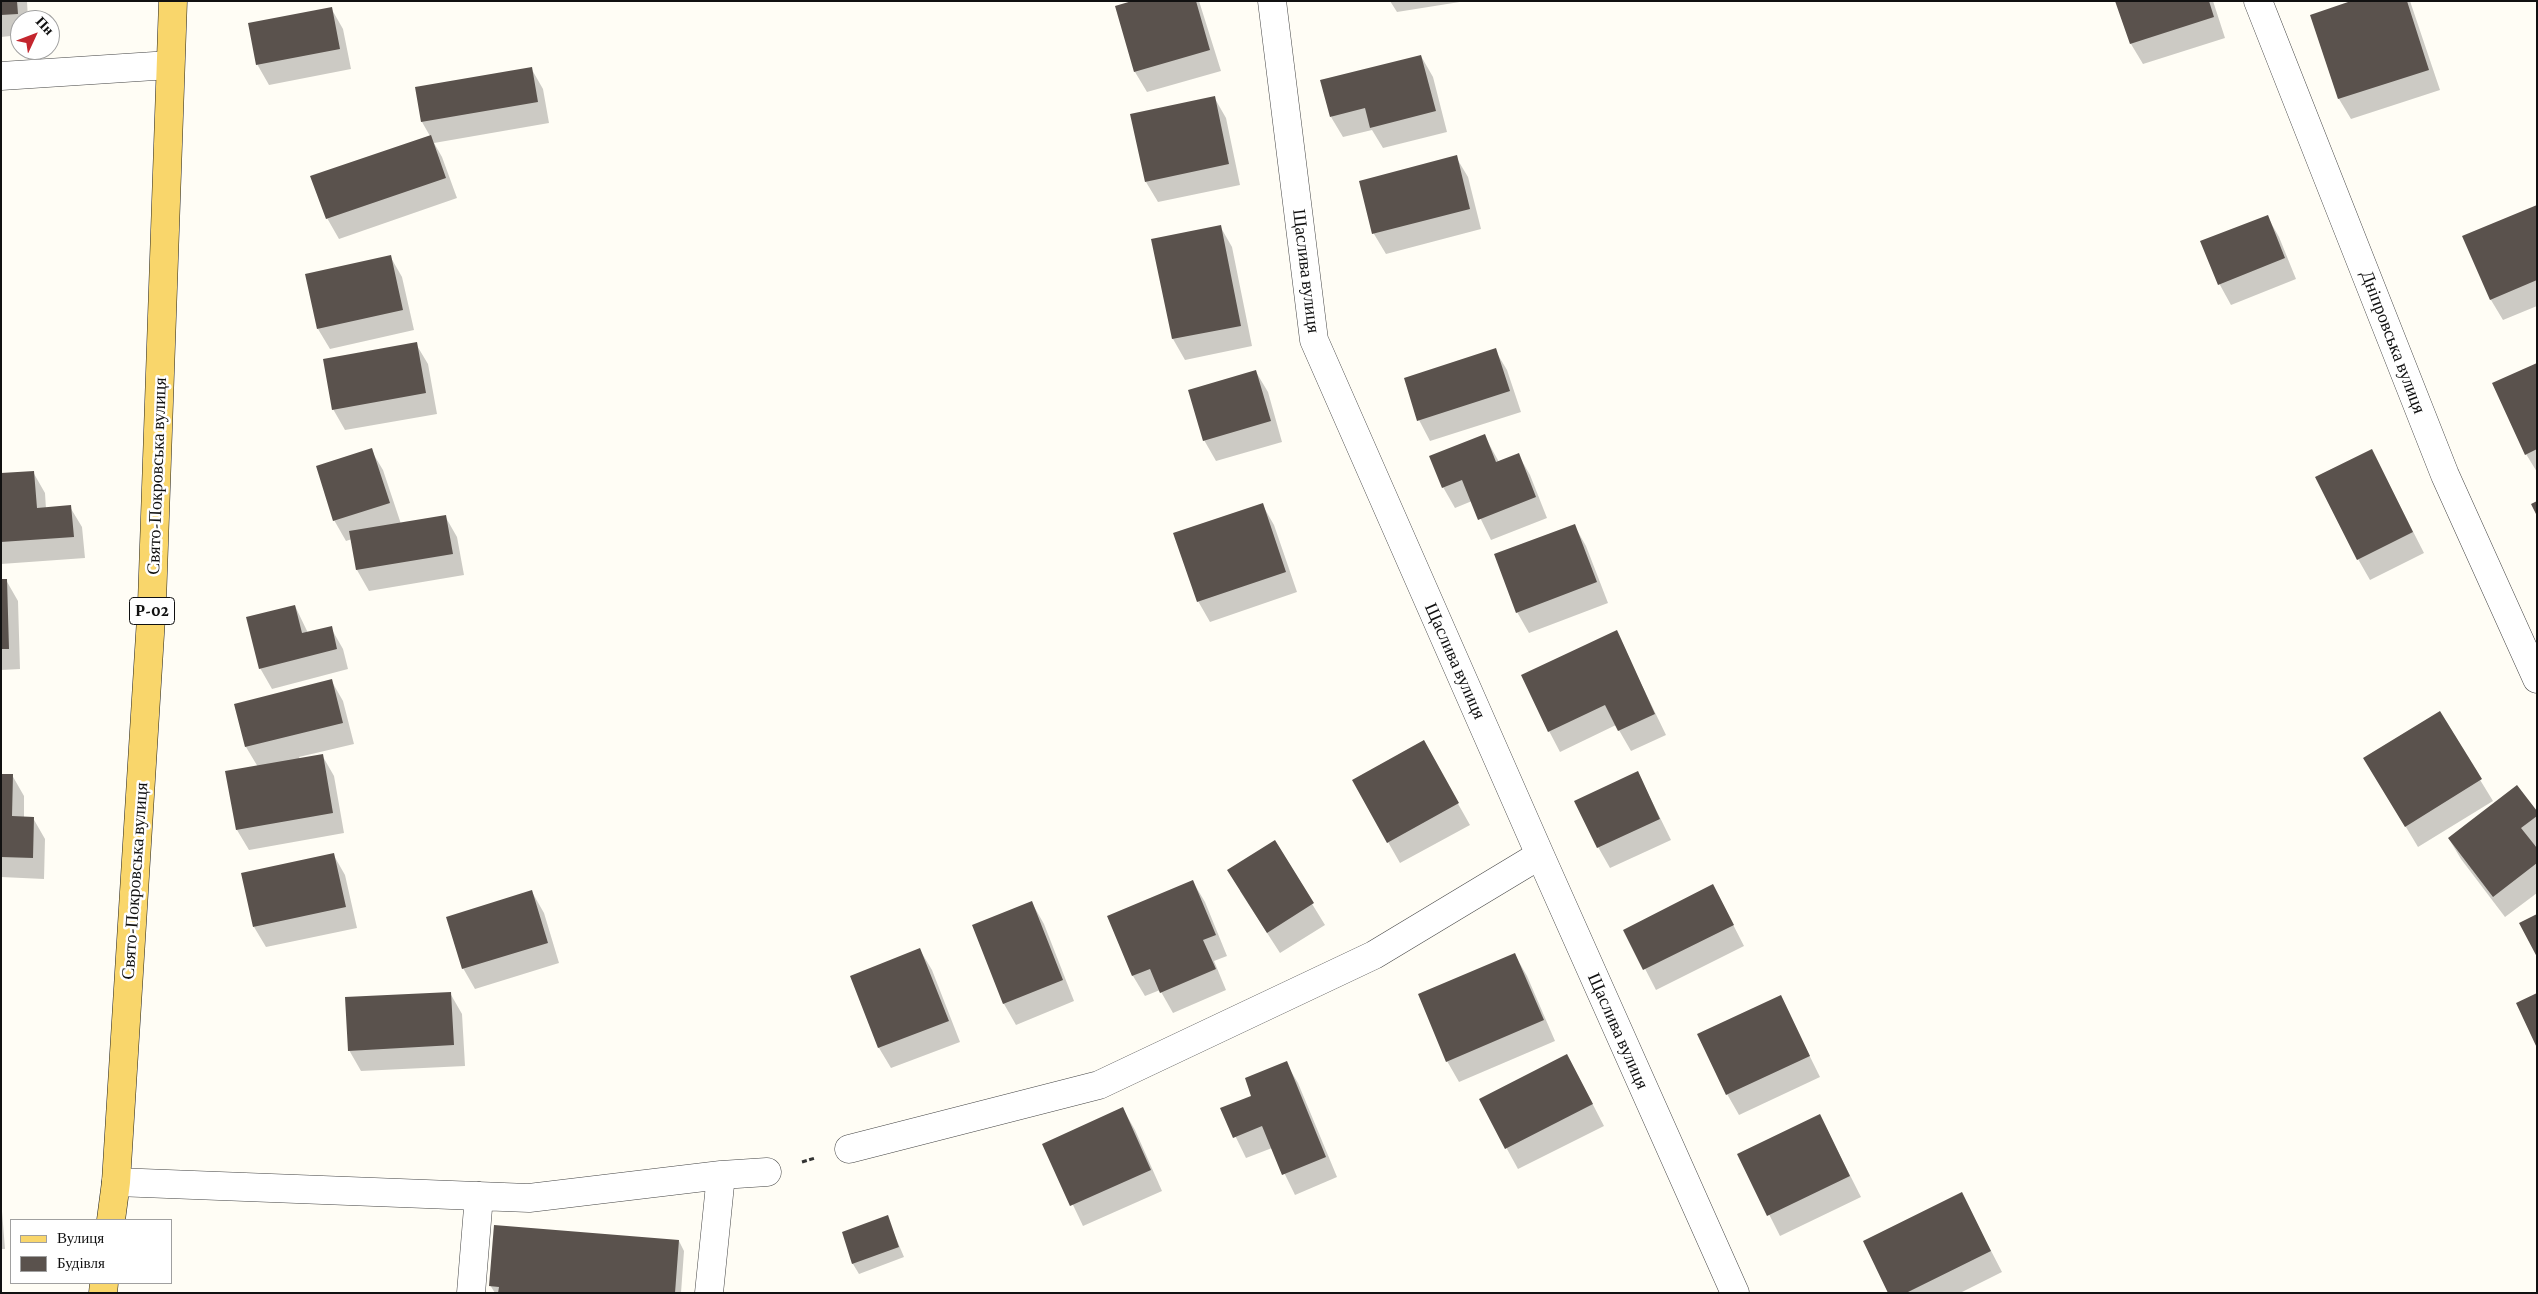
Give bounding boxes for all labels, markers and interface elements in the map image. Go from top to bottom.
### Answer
north arrow [10,10,60,60]
text: Пн [33,13,58,38]
street label: Щаслива вулиця [1288,208,1324,334]
street label: Дніпровська вулиця [2356,267,2430,417]
street label: Свято-Покровська вулиця [143,377,171,575]
road number: Р-02 [130,598,174,624]
street label: Щаслива вулиця [1420,600,1490,722]
street label: Свято-Покровська вулиця [117,782,153,980]
street label: Щаслива вулиця [1583,970,1653,1092]
legend [10,1219,172,1284]
text: Вулиця [57,1230,104,1246]
text: Будівля [57,1255,105,1271]

